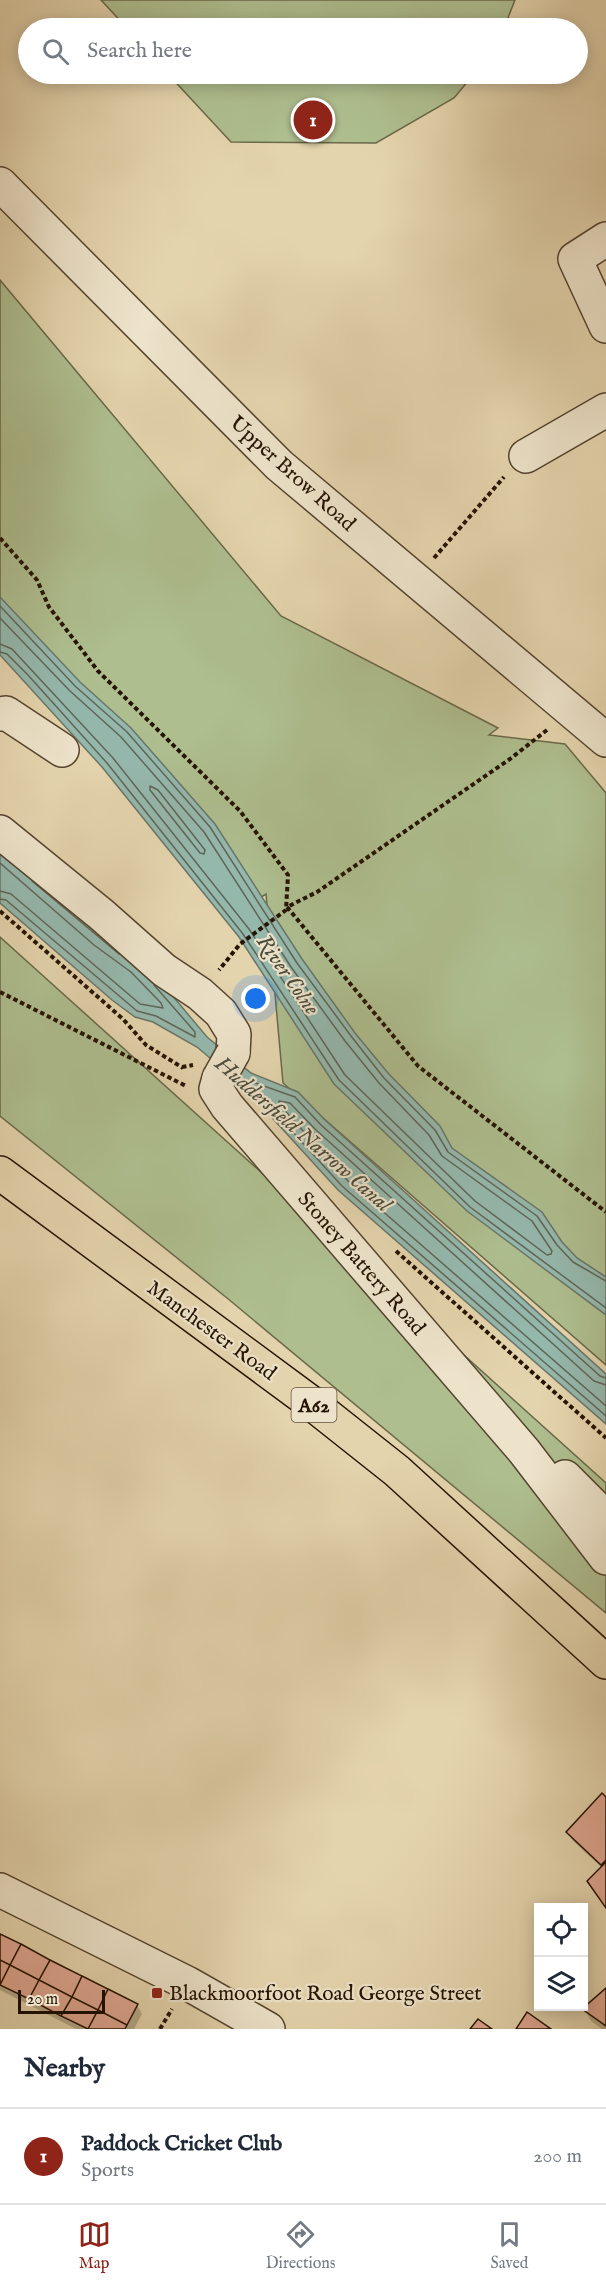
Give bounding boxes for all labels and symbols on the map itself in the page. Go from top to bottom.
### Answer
pin: 1 [294,98,332,142]
street label: Upper Brow Road [223,410,361,538]
water label: River Colne [249,929,326,1022]
your location [241,984,270,1013]
water label: Huddersfield Narrow Canal [208,1050,398,1220]
street label: Stoney Battery Road [291,1186,431,1342]
street label: Manchester Road [141,1275,282,1388]
road number: A62 [292,1388,336,1422]
place label: Blackmoorfoot Road George Street [169,1981,481,2008]
marker: Blackmoorfoot Road George Street [150,1986,164,2000]
scale bar [18,1987,105,2014]

